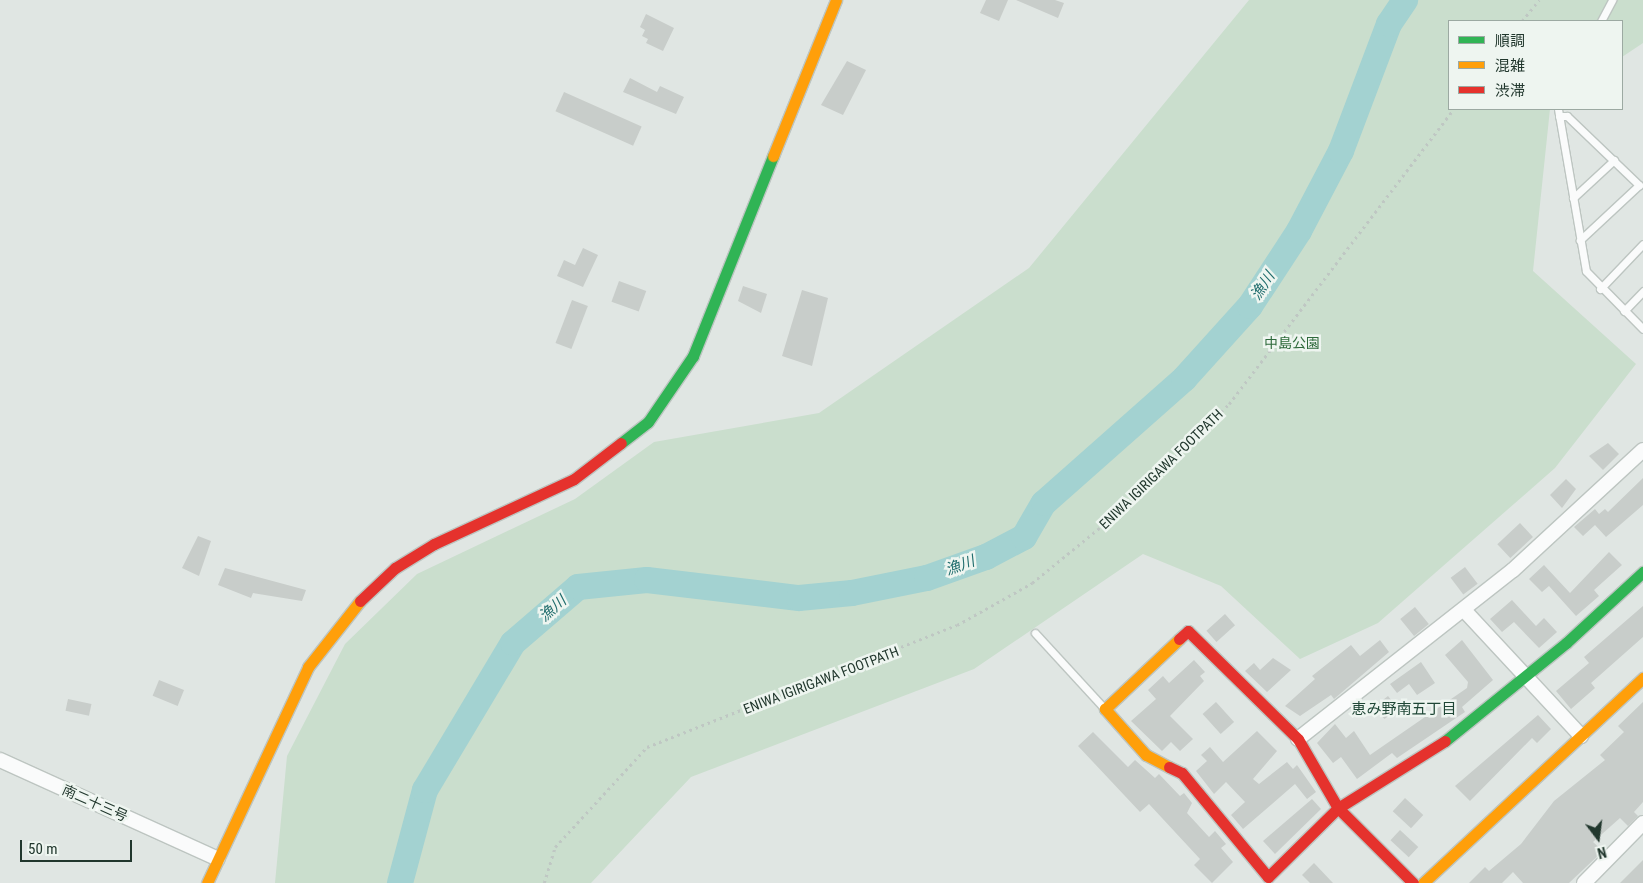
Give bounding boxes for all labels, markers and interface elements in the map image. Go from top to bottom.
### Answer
legend [1448,20,1623,110]
text: 順調 [1495,32,1525,50]
text: 混雑 [1495,57,1525,75]
text: 渋滞 [1495,82,1525,100]
water label: 漁川 [1247,269,1279,303]
park label: 中島公園 [1264,335,1320,351]
street label: ENIWA IGIRIGAWA FOOTPATH [1096,406,1226,532]
water label: 漁川 [943,552,977,580]
water label: 漁川 [536,592,570,626]
street label: ENIWA IGIRIGAWA FOOTPATH [741,643,901,717]
district label: 恵み野南五丁目 [1352,701,1456,719]
street label: 南二十三号 [60,781,130,825]
north arrow [1573,813,1623,863]
scale bar [22,830,135,862]
text: 50 m [28,840,58,858]
text: N [1596,844,1608,861]

